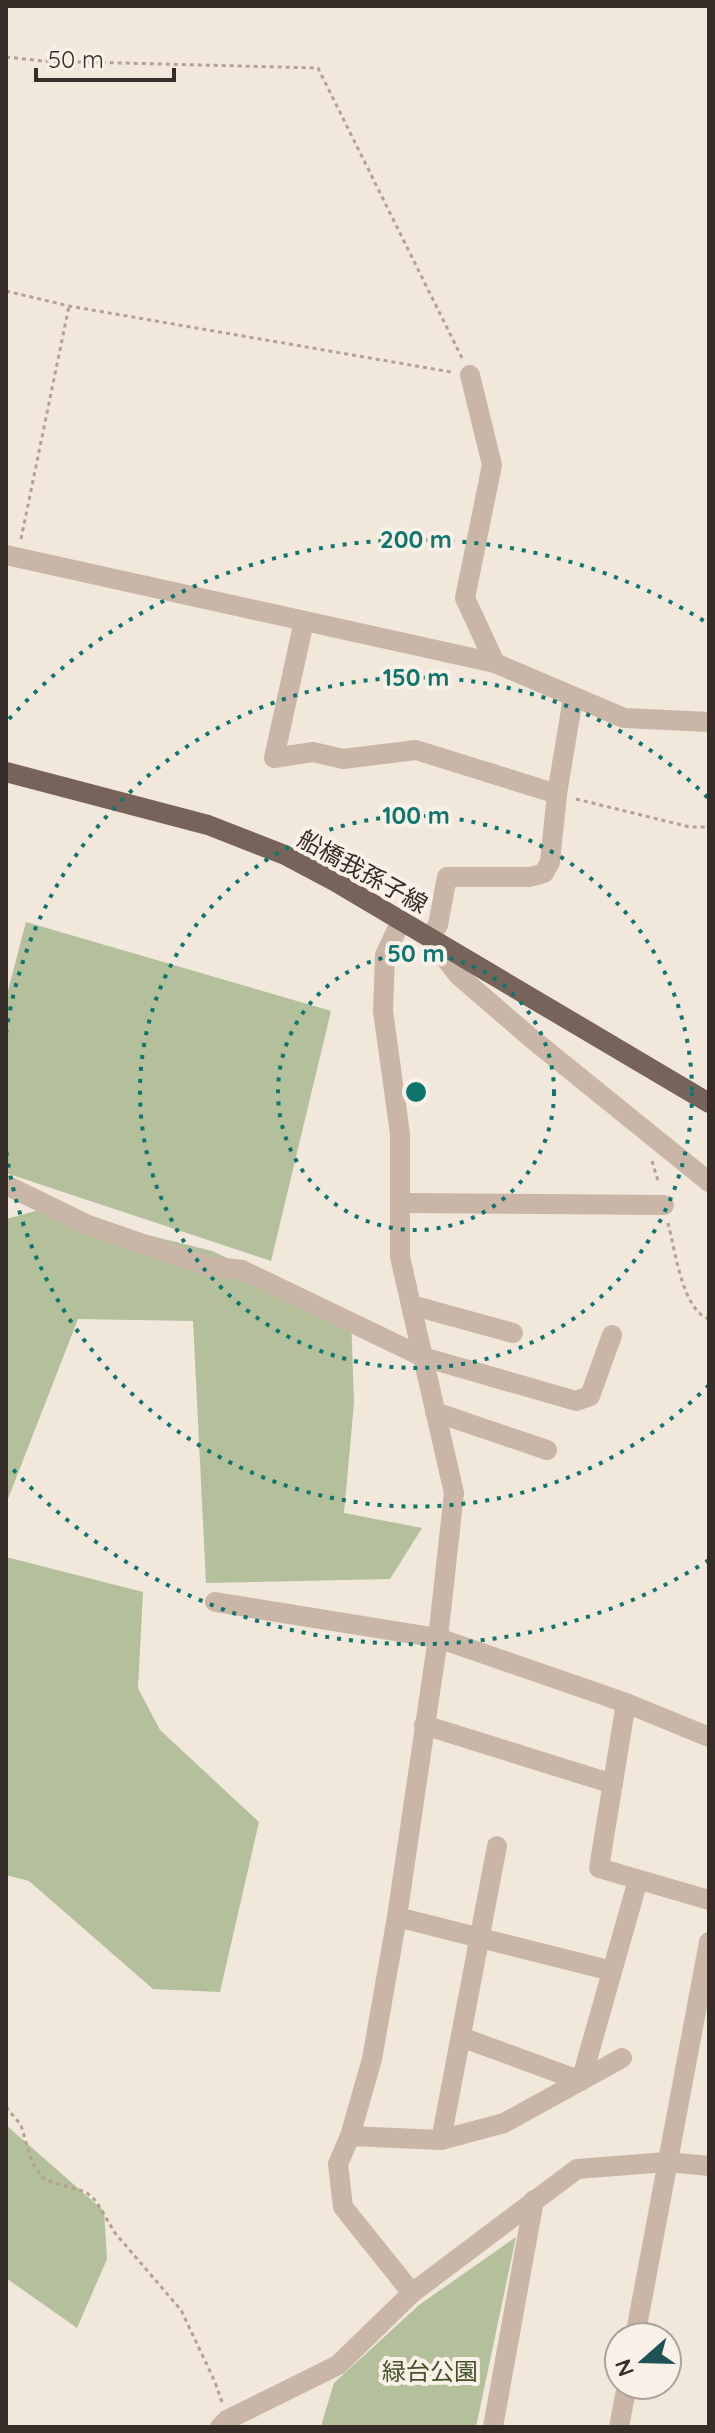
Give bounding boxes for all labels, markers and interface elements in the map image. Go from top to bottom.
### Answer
scale bar [36,32,174,82]
text: 50 m [48,44,104,74]
text: 200 m [380,524,452,554]
text: 150 m [383,662,449,692]
text: 100 m [382,800,450,830]
street label: 船橋我孫子線 [293,823,433,919]
text: 50 m [387,938,445,968]
centre of rings [402,1078,430,1106]
north arrow [603,2321,683,2401]
text: N [608,2355,640,2380]
park label: 緑台公園 [382,2356,478,2386]

